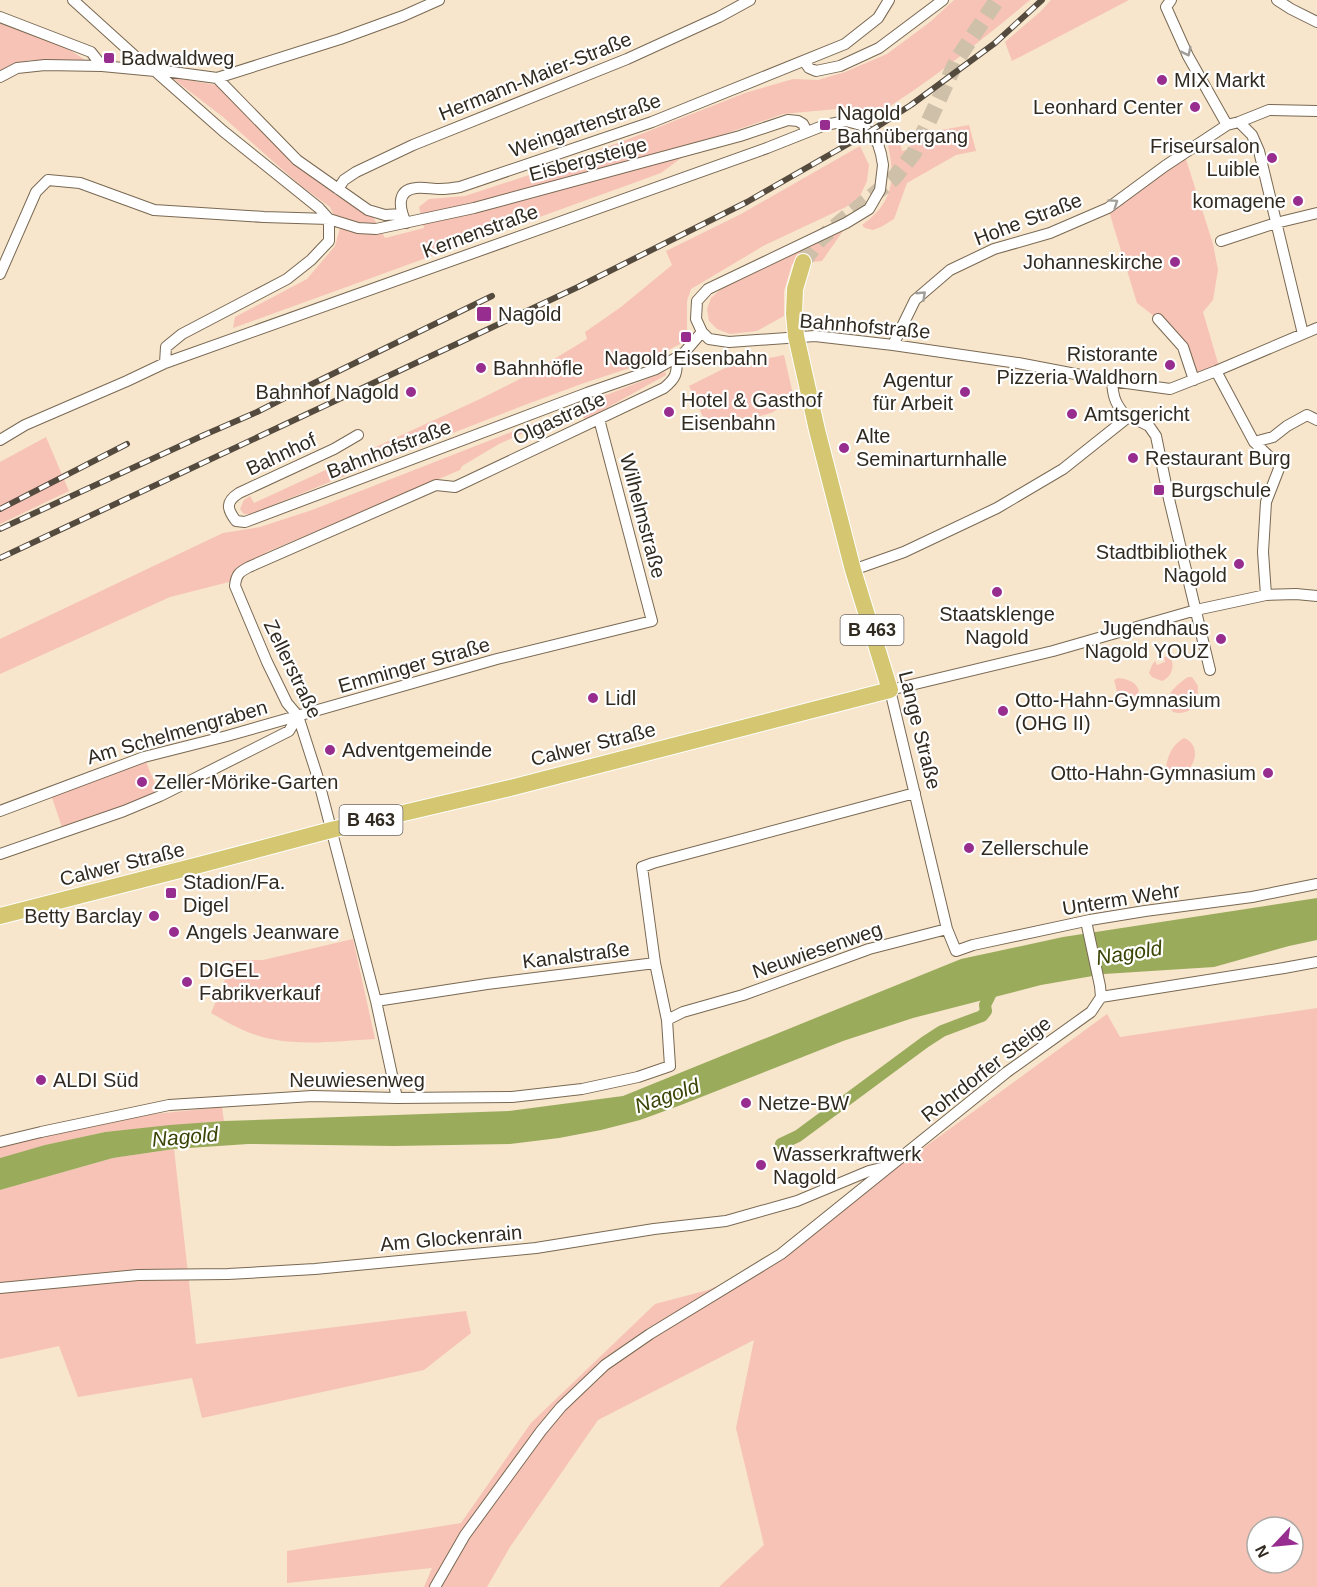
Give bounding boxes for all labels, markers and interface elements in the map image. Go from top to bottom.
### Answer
street label: Hermann-Maier-Straße [436,27,634,125]
one-way arrow [1179,45,1191,56]
place label: Badwaldweg [121,47,234,69]
marker: Badwaldweg [102,51,116,65]
place label: MIX Markt [1174,69,1266,91]
marker: MIX Markt [1155,73,1169,87]
street label: Weingartenstraße [506,89,664,161]
place label: Leonhard Center [1033,96,1183,118]
marker: Leonhard Center [1188,100,1202,114]
place label: Nagold Bahnübergang [837,102,968,147]
marker: Nagold Bahnübergang [818,118,832,132]
street label: Eisbergsteige [527,133,649,185]
place label: Friseursalon Luible [1150,135,1260,180]
marker: Friseursalon Luible [1265,151,1279,165]
street label: Hohe Straße [971,188,1085,250]
place label: komagene [1193,190,1286,212]
marker: komagene [1291,194,1305,208]
one-way arrow [1108,199,1119,210]
street label: Kernenstraße [419,200,541,262]
place label: Johanneskirche [1023,251,1163,273]
marker: Johanneskirche [1168,255,1182,269]
one-way arrow [915,291,925,302]
place label: Nagold [498,303,561,325]
marker: Nagold [475,305,493,323]
street label: Bahnhofstraße [799,309,931,343]
marker: Nagold Eisenbahn [679,330,693,344]
place label: Ristorante Pizzeria Waldhorn [996,343,1158,388]
place label: Nagold Eisenbahn [604,347,768,369]
place label: Bahnhöfle [493,357,583,379]
marker: Ristorante Pizzeria Waldhorn [1163,358,1177,372]
marker: Bahnhöfle [474,361,488,375]
place label: Agentur für Arbeit [873,369,953,414]
place label: Bahnhof Nagold [256,381,399,403]
marker: Bahnhof Nagold [404,385,418,399]
marker: Agentur für Arbeit [958,385,972,399]
street label: Olgastraße [510,387,608,449]
place label: Hotel & Gasthof Eisenbahn [681,389,823,434]
place label: Amtsgericht [1084,403,1190,425]
marker: Hotel & Gasthof Eisenbahn [662,405,676,419]
marker: Amtsgericht [1065,407,1079,421]
street label: Bahnhofstraße [324,415,454,483]
place label: Alte Seminarturnhalle [856,425,1007,470]
street label: Bahnhof [243,428,320,480]
marker: Alte Seminarturnhalle [837,441,851,455]
place label: Restaurant Burg [1145,447,1291,469]
street label: Wilhelmstraße [616,451,670,581]
marker: Restaurant Burg [1126,451,1140,465]
place label: Burgschule [1171,479,1271,501]
marker: Burgschule [1152,483,1166,497]
place label: Stadtbibliothek Nagold [1096,541,1228,586]
marker: Stadtbibliothek Nagold [1232,557,1246,571]
marker: Staatsklenge Nagold [990,585,1004,599]
place label: Staatsklenge Nagold [939,603,1055,648]
road number: B 463 [840,615,904,645]
street label: Zellerstraße [260,616,326,722]
place label: Jugendhaus Nagold YOUZ [1085,617,1209,662]
marker: Jugendhaus Nagold YOUZ [1214,632,1228,646]
street label: Emminger Straße [336,633,492,697]
street label: Lange Straße [895,669,945,791]
place label: Lidl [605,687,636,709]
place label: Otto-Hahn-Gymnasium (OHG II) [1015,689,1221,734]
marker: Lidl [586,691,600,705]
street label: Am Schelmengraben [84,696,270,768]
marker: Otto-Hahn-Gymnasium (OHG II) [996,704,1010,718]
street label: Calwer Straße [528,718,658,770]
place label: Adventgemeinde [342,739,492,761]
marker: Adventgemeinde [323,743,337,757]
place label: Otto-Hahn-Gymnasium [1050,762,1256,784]
marker: Otto-Hahn-Gymnasium [1261,766,1275,780]
place label: Zeller-Mörike-Garten [154,771,338,793]
marker: Zeller-Mörike-Garten [135,775,149,789]
road number: B 463 [340,805,403,835]
place label: Zellerschule [981,837,1089,859]
street label: Calwer Straße [57,838,187,890]
marker: Zellerschule [962,841,976,855]
place label: Stadion/Fa. Digel [183,871,285,916]
street label: Unterm Wehr [1061,879,1182,919]
marker: Stadion/Fa. Digel [164,886,178,900]
place label: Betty Barclay [24,905,142,927]
marker: Betty Barclay [147,909,161,923]
street label: Neuwiesenweg [749,918,885,982]
place label: Angels Jeanware [186,921,339,943]
marker: Angels Jeanware [167,925,181,939]
water label: Nagold [1094,936,1165,969]
street label: Kanalstraße [521,938,631,972]
place label: DIGEL Fabrikverkauf [199,959,321,1004]
marker: DIGEL Fabrikverkauf [180,975,194,989]
street label: Rohrdorfer Steige [917,1012,1055,1126]
place label: ALDI Süd [53,1069,139,1091]
street label: Neuwiesenweg [289,1069,425,1091]
marker: ALDI Süd [34,1073,48,1087]
water label: Nagold [632,1073,703,1117]
place label: Netze-BW [758,1092,849,1114]
marker: Netze-BW [739,1096,753,1110]
water label: Nagold [151,1122,220,1151]
place label: Wasserkraftwerk Nagold [773,1143,922,1188]
marker: Wasserkraftwerk Nagold [754,1158,768,1172]
street label: Am Glockenrain [379,1221,523,1255]
north arrow [1245,1515,1305,1575]
text: N [1252,1542,1272,1560]

